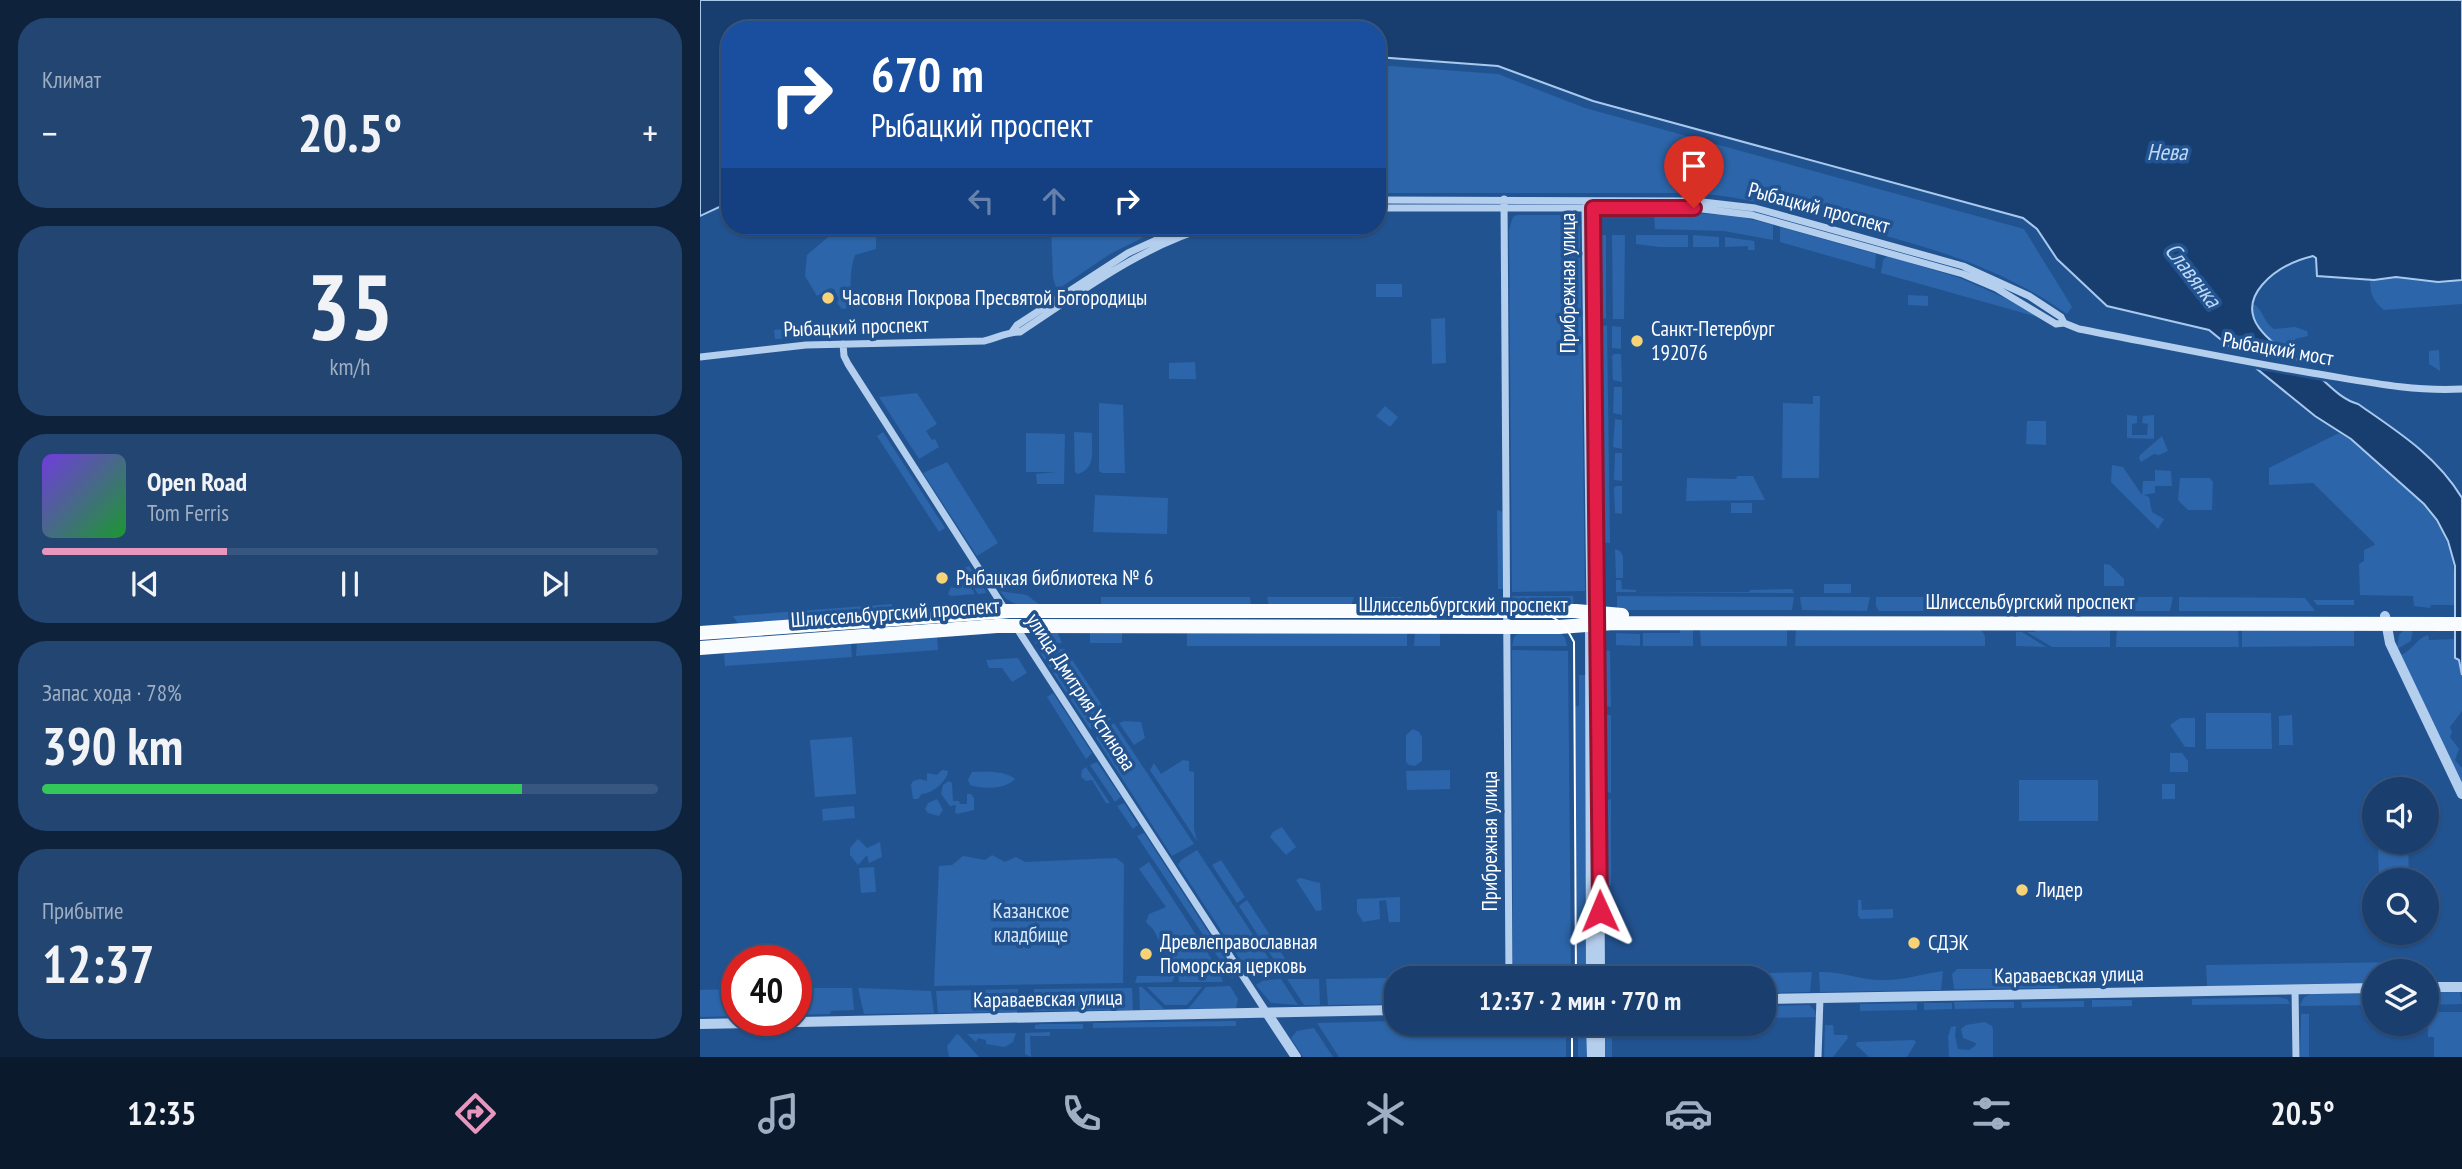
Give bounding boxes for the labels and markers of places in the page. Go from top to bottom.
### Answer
pin [1664,136,1724,208]
place label: Часовня Покрова Пресвятой Богородицы [842,284,1147,311]
marker: Часовня Покрова Пресвятой Богородицы [820,290,836,306]
place label: Санкт-Петербург 192076 [1651,315,1775,366]
marker: Санкт-Петербург 192076 [1629,333,1645,349]
place label: Рыбацкая библиотека № 6 [956,564,1153,591]
marker: Рыбацкая библиотека № 6 [934,570,950,586]
place label: Лидер [2035,876,2083,903]
marker: Лидер [2014,882,2030,898]
place label: Древлеправославная Поморская церковь [1160,928,1317,979]
place label: СДЭК [1928,929,1969,956]
marker: СДЭК [1906,935,1922,951]
marker: Древлеправославная Поморская церковь [1138,946,1154,962]

